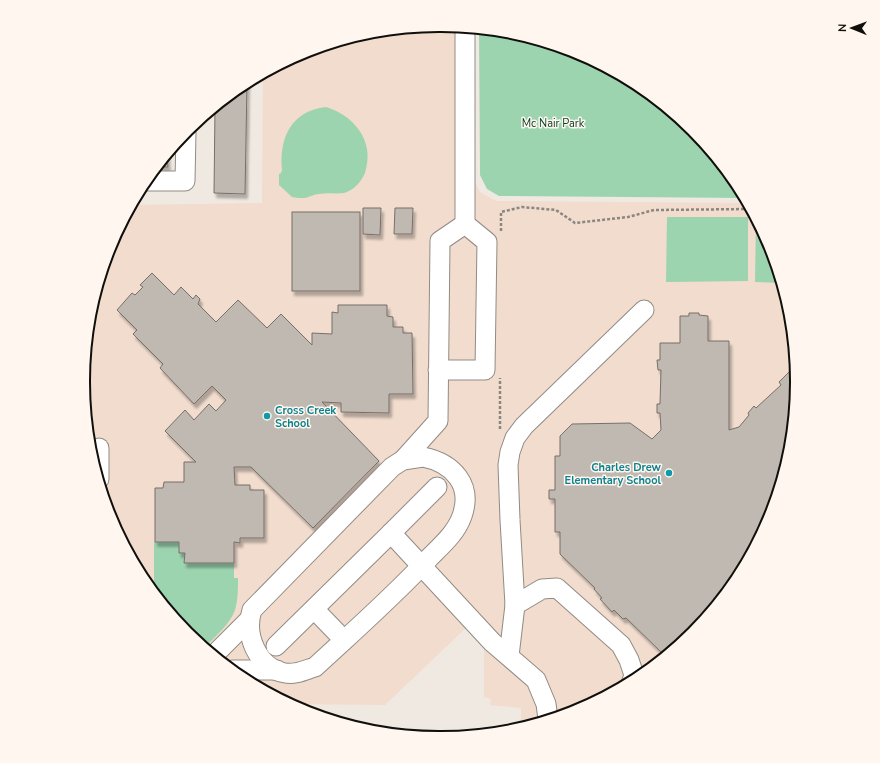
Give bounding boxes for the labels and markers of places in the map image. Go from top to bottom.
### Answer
place label: Cross Creek School [275,403,337,431]
marker: Cross Creek School [262,411,272,421]
place label: Charles Drew Elementary School [565,460,662,488]
marker: Charles Drew Elementary School [664,468,674,478]

